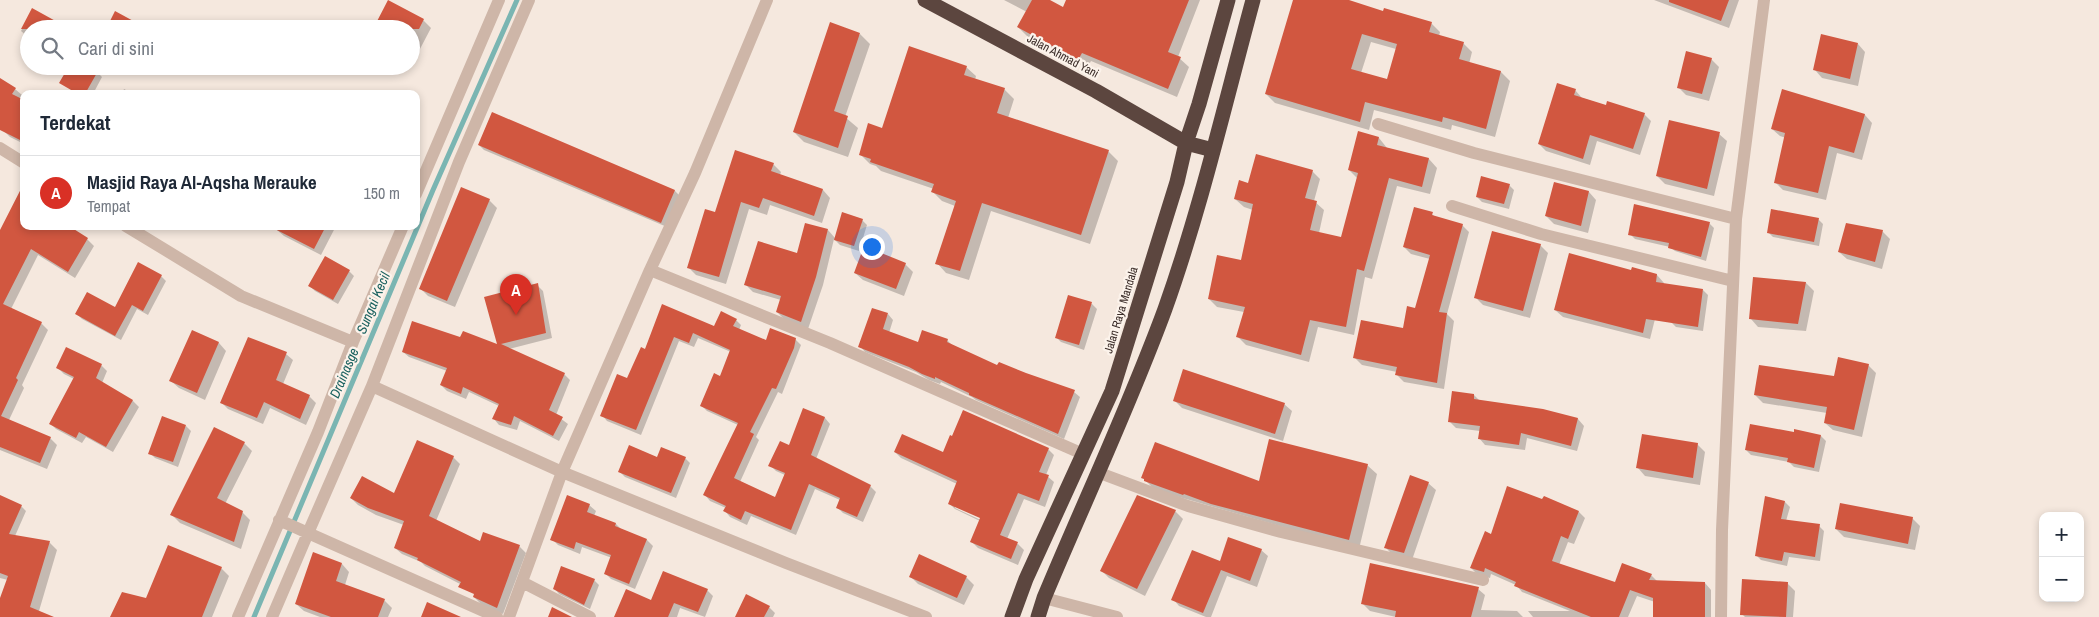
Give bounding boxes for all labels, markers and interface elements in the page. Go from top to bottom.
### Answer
search box [20,20,420,75]
street label: Jalan Ahmad Yani [1024,30,1102,82]
icon: search [38,34,66,62]
text: Cari di sini [78,35,154,61]
text: Terdekat [40,108,111,137]
text: Masjid Raya Al-Aqsha Merauke [87,169,317,195]
text: A [51,182,61,204]
text: 150 m [364,182,400,204]
text: Tempat [87,195,130,217]
your location [859,234,885,260]
street label: Jalan Raya Mandala [1100,264,1142,355]
water label: Sungai Kecil [352,269,394,336]
pin: A [500,274,532,315]
water label: Drainasge [325,345,363,401]
map controls [2039,512,2084,602]
button: + [2039,512,2084,557]
button: − [2039,557,2084,602]

